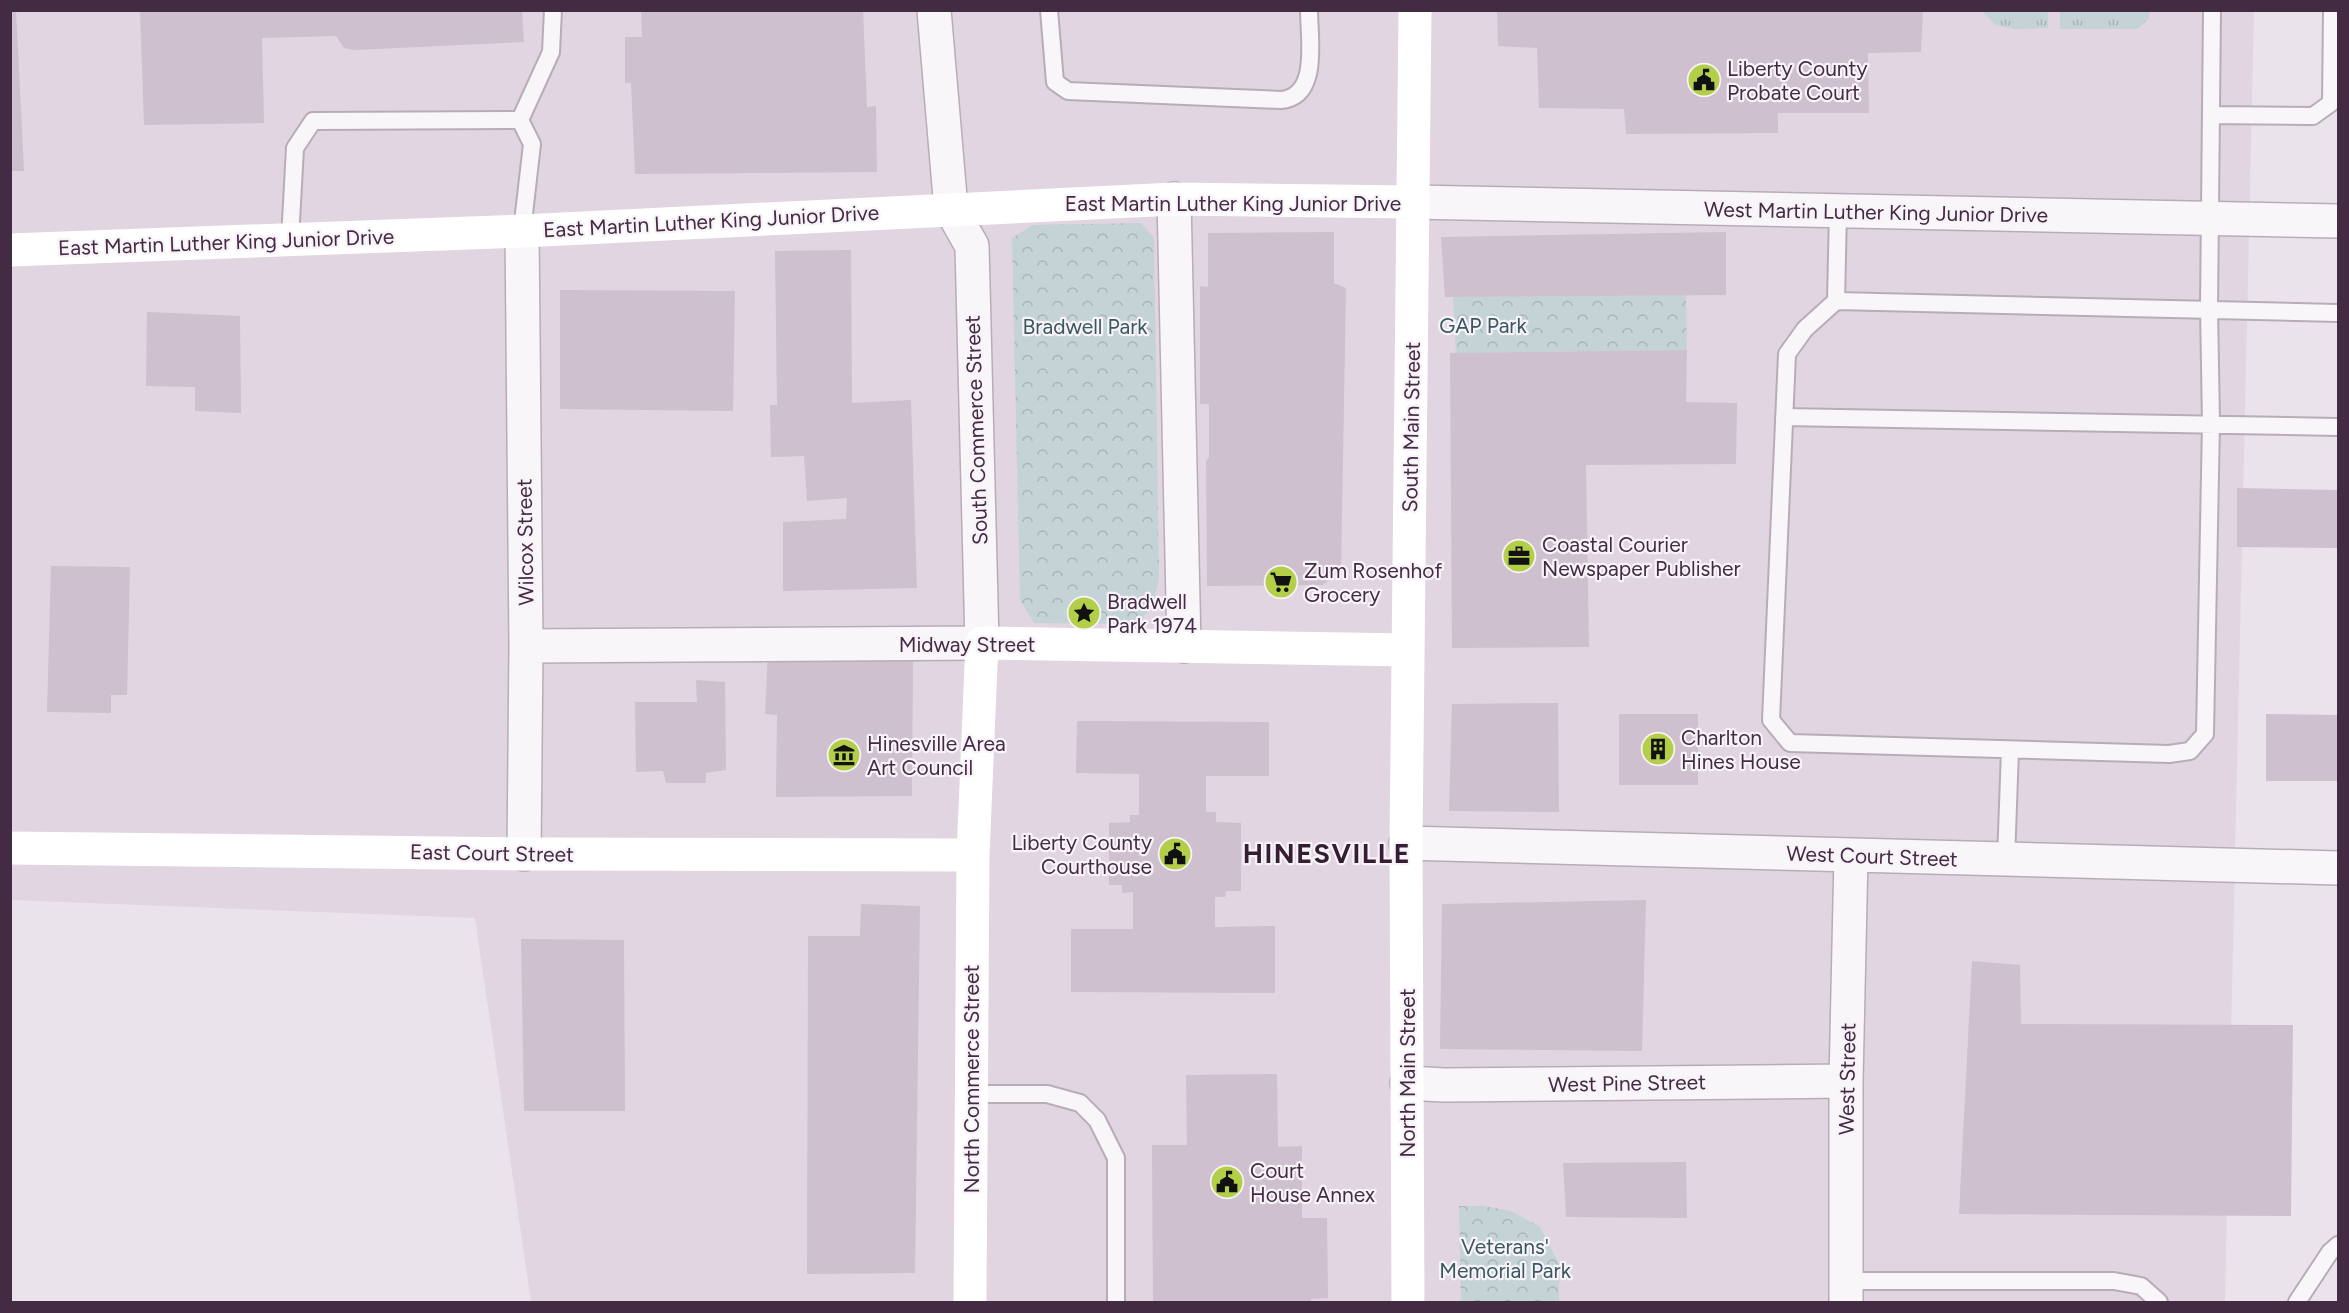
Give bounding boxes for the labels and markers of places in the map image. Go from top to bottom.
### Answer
place label: Liberty County Probate Court [1727,56,1868,105]
public building icon: Liberty County Probate Court [1686,62,1722,98]
place label: Coastal Courier Newspaper Publisher [1542,532,1741,581]
office icon: Coastal Courier Newspaper Publisher [1501,538,1537,574]
place label: Zum Rosenhof Grocery [1304,558,1442,607]
supermarket icon: Zum Rosenhof Grocery [1263,564,1299,600]
place label: Bradwell Park 1974 [1107,589,1197,638]
place icon: Bradwell Park 1974 [1066,595,1102,631]
place label: Charlton Hines House [1681,725,1801,774]
place label: Hinesville Area Art Council [867,731,1006,780]
building icon: Charlton Hines House [1640,731,1676,767]
museum icon: Hinesville Area Art Council [826,737,862,773]
place label: Liberty County Courthouse [1011,830,1152,879]
public building icon: Liberty County Courthouse [1157,836,1193,872]
place label: Court House Annex [1250,1158,1375,1207]
public building icon: Court House Annex [1209,1164,1245,1200]

